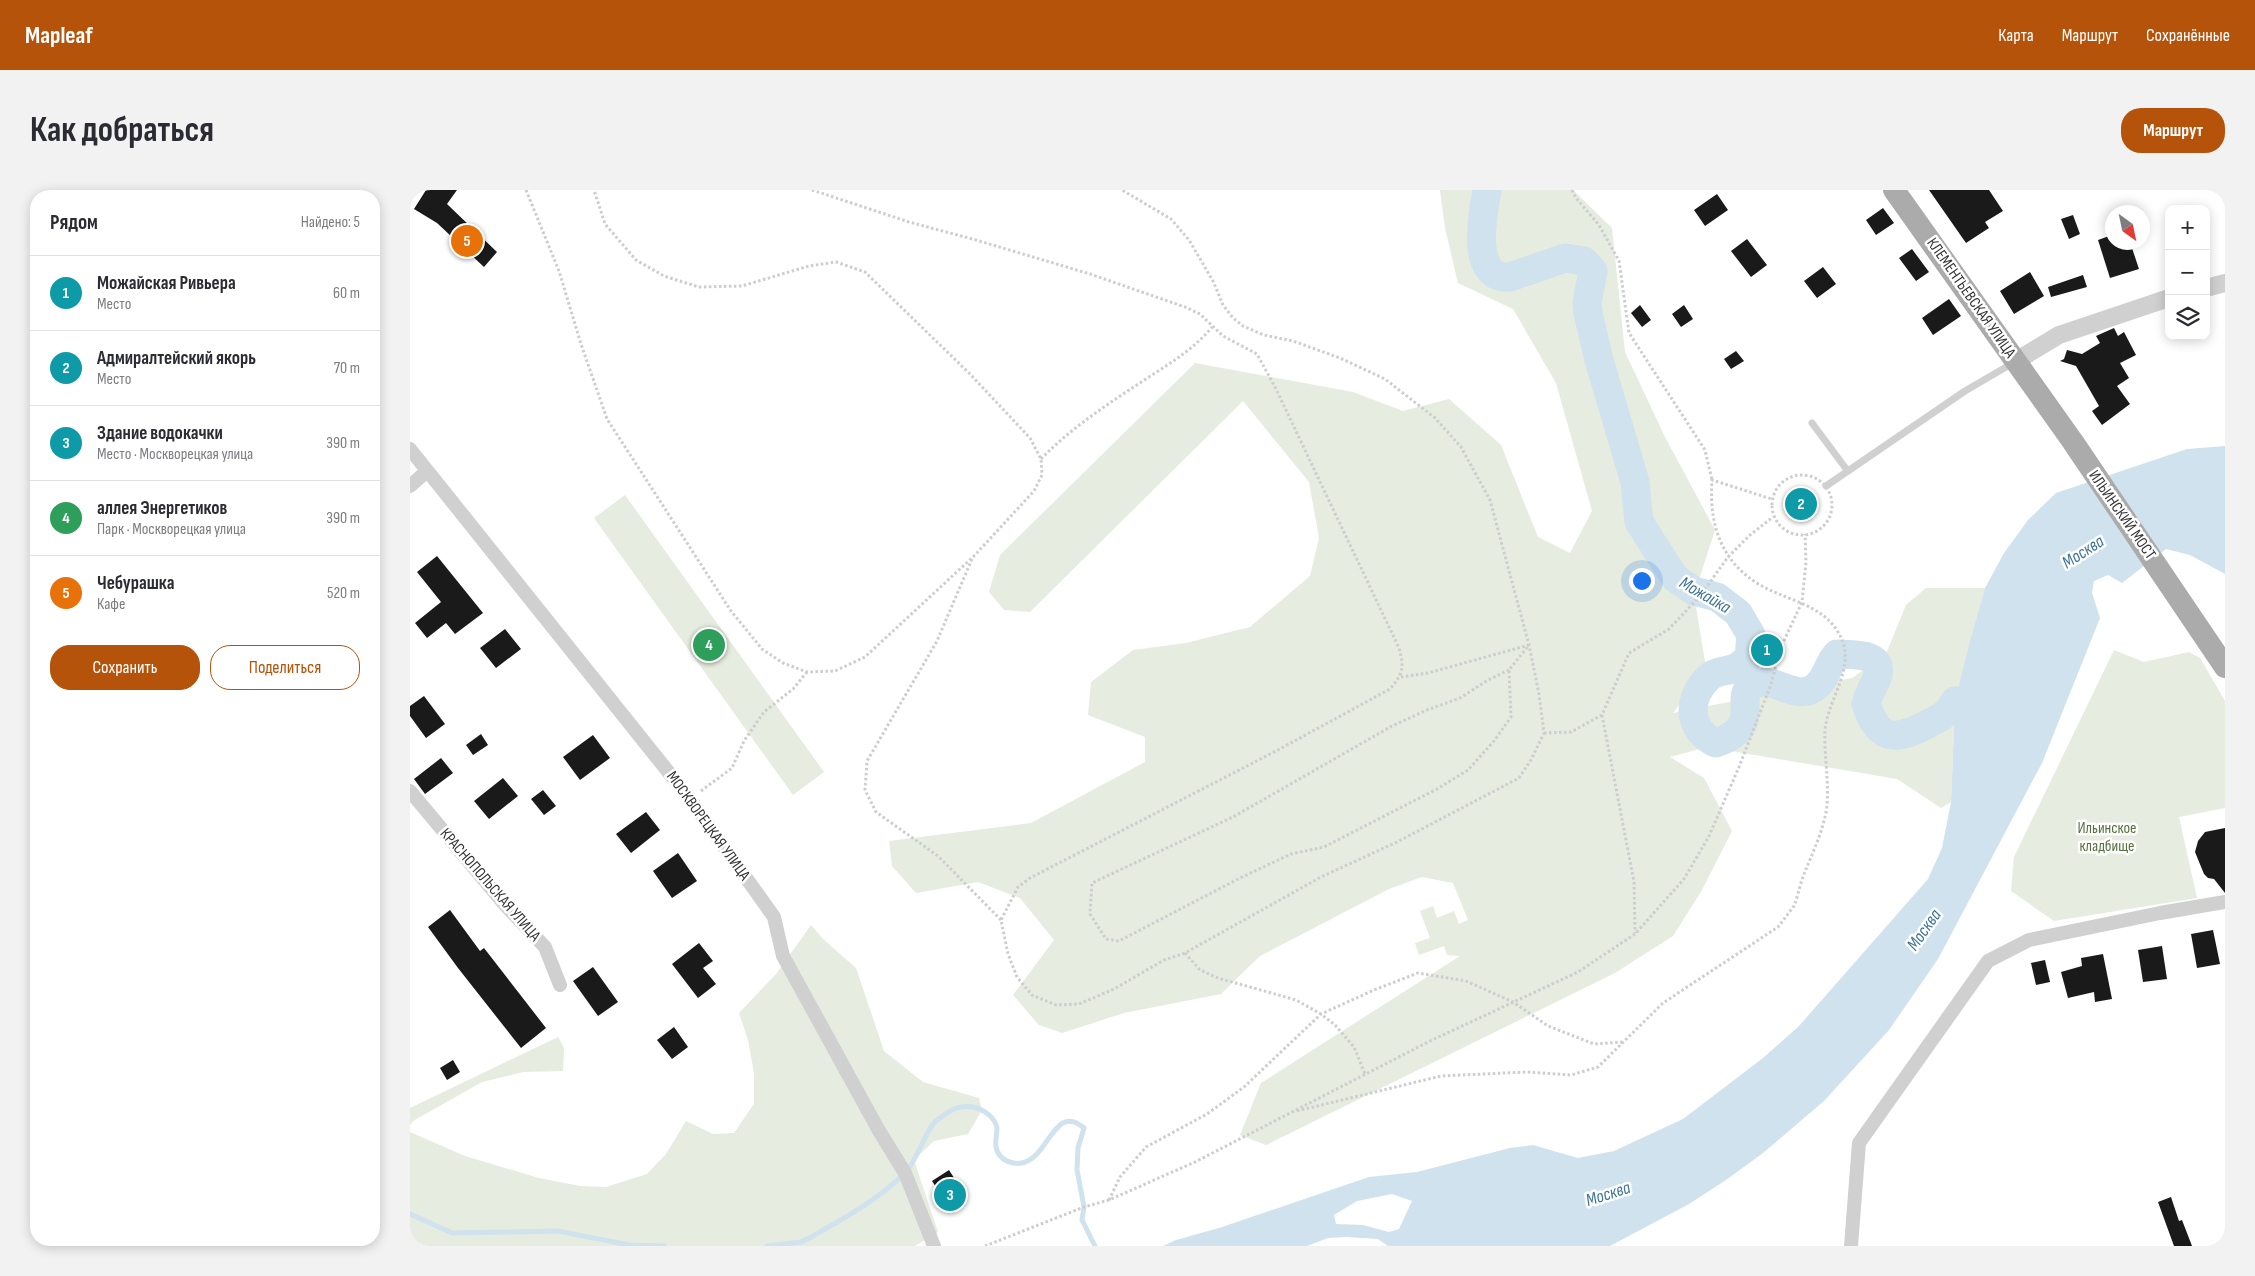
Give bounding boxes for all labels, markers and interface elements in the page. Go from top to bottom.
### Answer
text: Mapleaf [25,21,93,50]
text: Карта [1998,25,2034,46]
text: Маршрут [2062,25,2118,46]
text: Сохранённые [2146,25,2230,46]
button: Маршрут [2121,108,2225,153]
text: Как добраться [30,109,214,152]
north arrow [2105,205,2150,250]
map controls [2165,205,2210,340]
button: + [2165,205,2210,250]
text: Рядом [50,210,98,235]
text: Найдено: 5 [301,213,360,232]
pin: 5 [451,222,483,260]
street label: КЛЕМЕНТЬЕВСКАЯ УЛИЦА [1922,234,2020,362]
button: − [2165,250,2210,295]
text: Можайская Ривьера [97,272,236,295]
text: 1 [63,284,69,303]
text: 60 m [333,284,360,303]
text: Место [97,295,131,314]
button: layers [2165,295,2210,340]
text: Адмиралтейский якорь [97,347,256,370]
text: 2 [62,359,70,378]
text: 70 m [334,359,360,378]
text: Место [97,370,131,389]
text: Здание водокачки [97,422,223,445]
text: 3 [62,434,70,453]
text: 390 m [326,434,360,453]
text: Место · Москворецкая улица [97,445,253,464]
street label: ИЛЬИНСКИЙ МОСТ [2084,467,2160,564]
pin: 2 [1785,485,1817,523]
text: аллея Энергетиков [97,497,227,520]
text: 4 [62,509,70,528]
text: 390 m [326,509,360,528]
text: Парк · Москворецкая улица [97,520,246,539]
water label: Москва [2058,530,2108,573]
your location [1629,568,1655,594]
text: Чебурашка [97,572,175,595]
water label: Можайка [1676,572,1735,618]
text: 5 [62,584,70,603]
text: 520 m [327,584,360,603]
text: Кафе [97,595,125,614]
pin: 4 [693,626,725,664]
pin: 1 [1751,631,1783,669]
button: Сохранить [50,645,200,690]
button: Поделиться [210,645,360,690]
street label: МОСКВОРЕЦКАЯ УЛИЦА [662,768,754,884]
park label: Ильинское кладбище [2077,819,2137,856]
street label: КРАСНОПОЛЬСКАЯ УЛИЦА [436,825,544,945]
water label: Москва [1902,905,1946,955]
pin: 3 [934,1176,966,1214]
water label: Москва [1583,1177,1634,1211]

